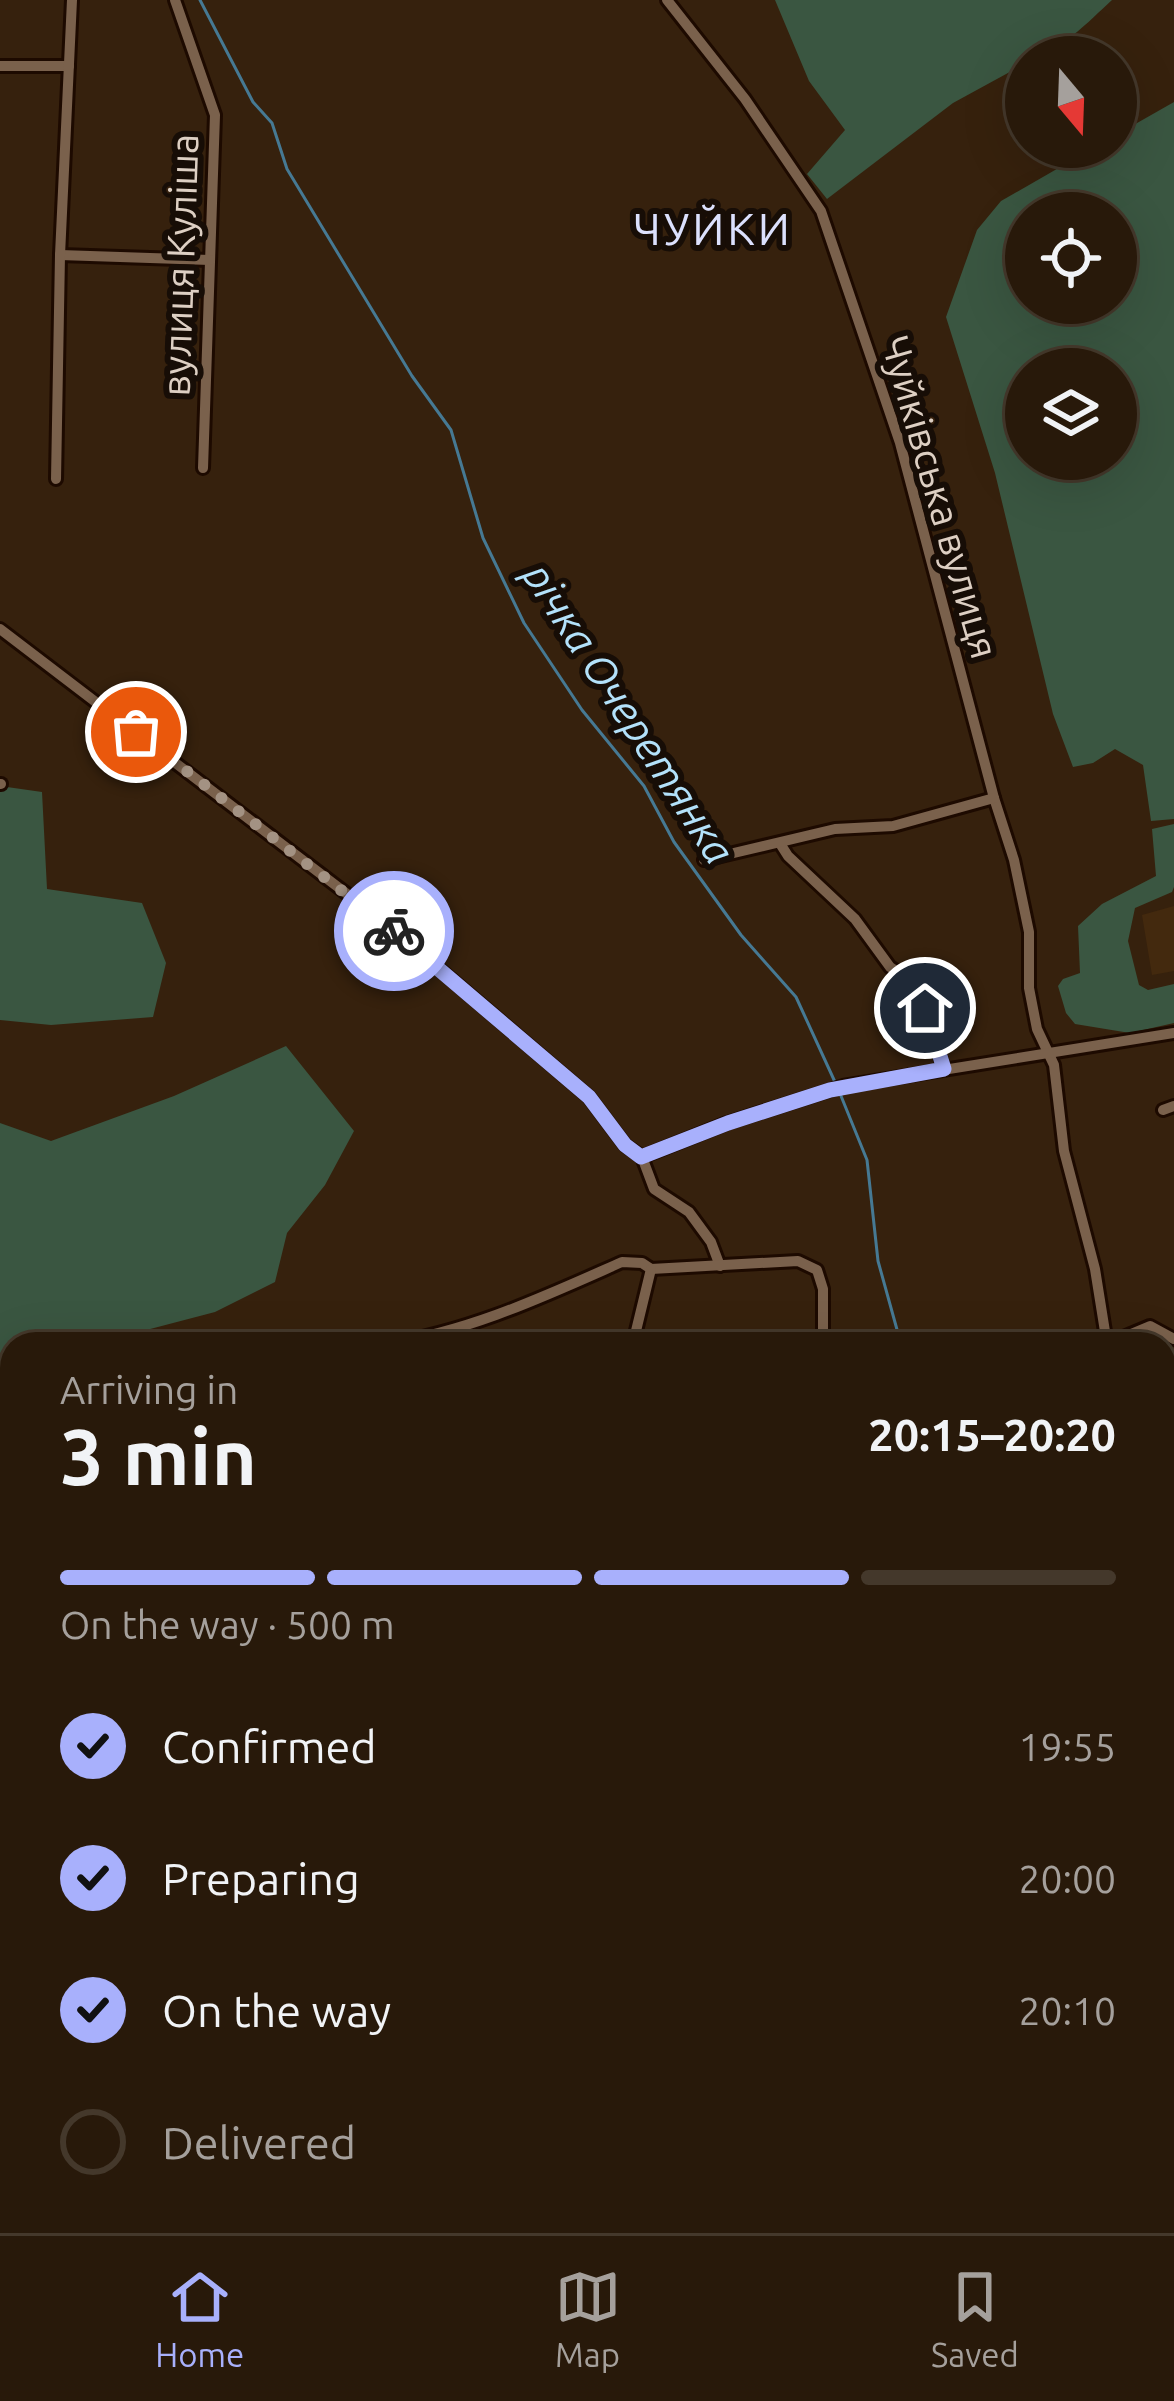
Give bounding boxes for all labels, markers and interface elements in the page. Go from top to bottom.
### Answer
north arrow [1005,36,1137,168]
map controls [1005,36,1137,480]
street label: вулиця Куліша [153,133,206,397]
button: locate [1005,192,1137,324]
district label: ЧУЙКИ [633,203,793,254]
street label: Чуйківська вулиця [874,331,1007,663]
button: layers [1005,348,1137,480]
water label: річка Очеретянка [514,553,744,872]
pin [85,681,187,783]
icon: bag [103,699,169,765]
courier [334,871,454,991]
icon: bike [361,898,427,964]
pin [874,957,976,1059]
icon: home [892,975,958,1041]
text: Arriving in [60,1368,238,1411]
text: 20:15–20:20 [868,1409,1116,1460]
text: 3 min [60,1412,257,1500]
text: On the way · 500 m [60,1603,395,1646]
icon: check [60,1713,126,1779]
text: Confirmed [162,1721,377,1772]
text: 19:55 [1018,1725,1116,1768]
icon: check [60,1845,126,1911]
text: Preparing [162,1853,360,1904]
text: 20:00 [1018,1857,1116,1900]
icon: check [60,1977,126,2043]
text: On the way [162,1985,391,2036]
text: 20:10 [1018,1989,1116,2032]
text: Delivered [162,2117,356,2168]
tab: Home [155,2264,244,2373]
tab: Map [555,2264,621,2373]
tab: Saved [931,2264,1019,2373]

